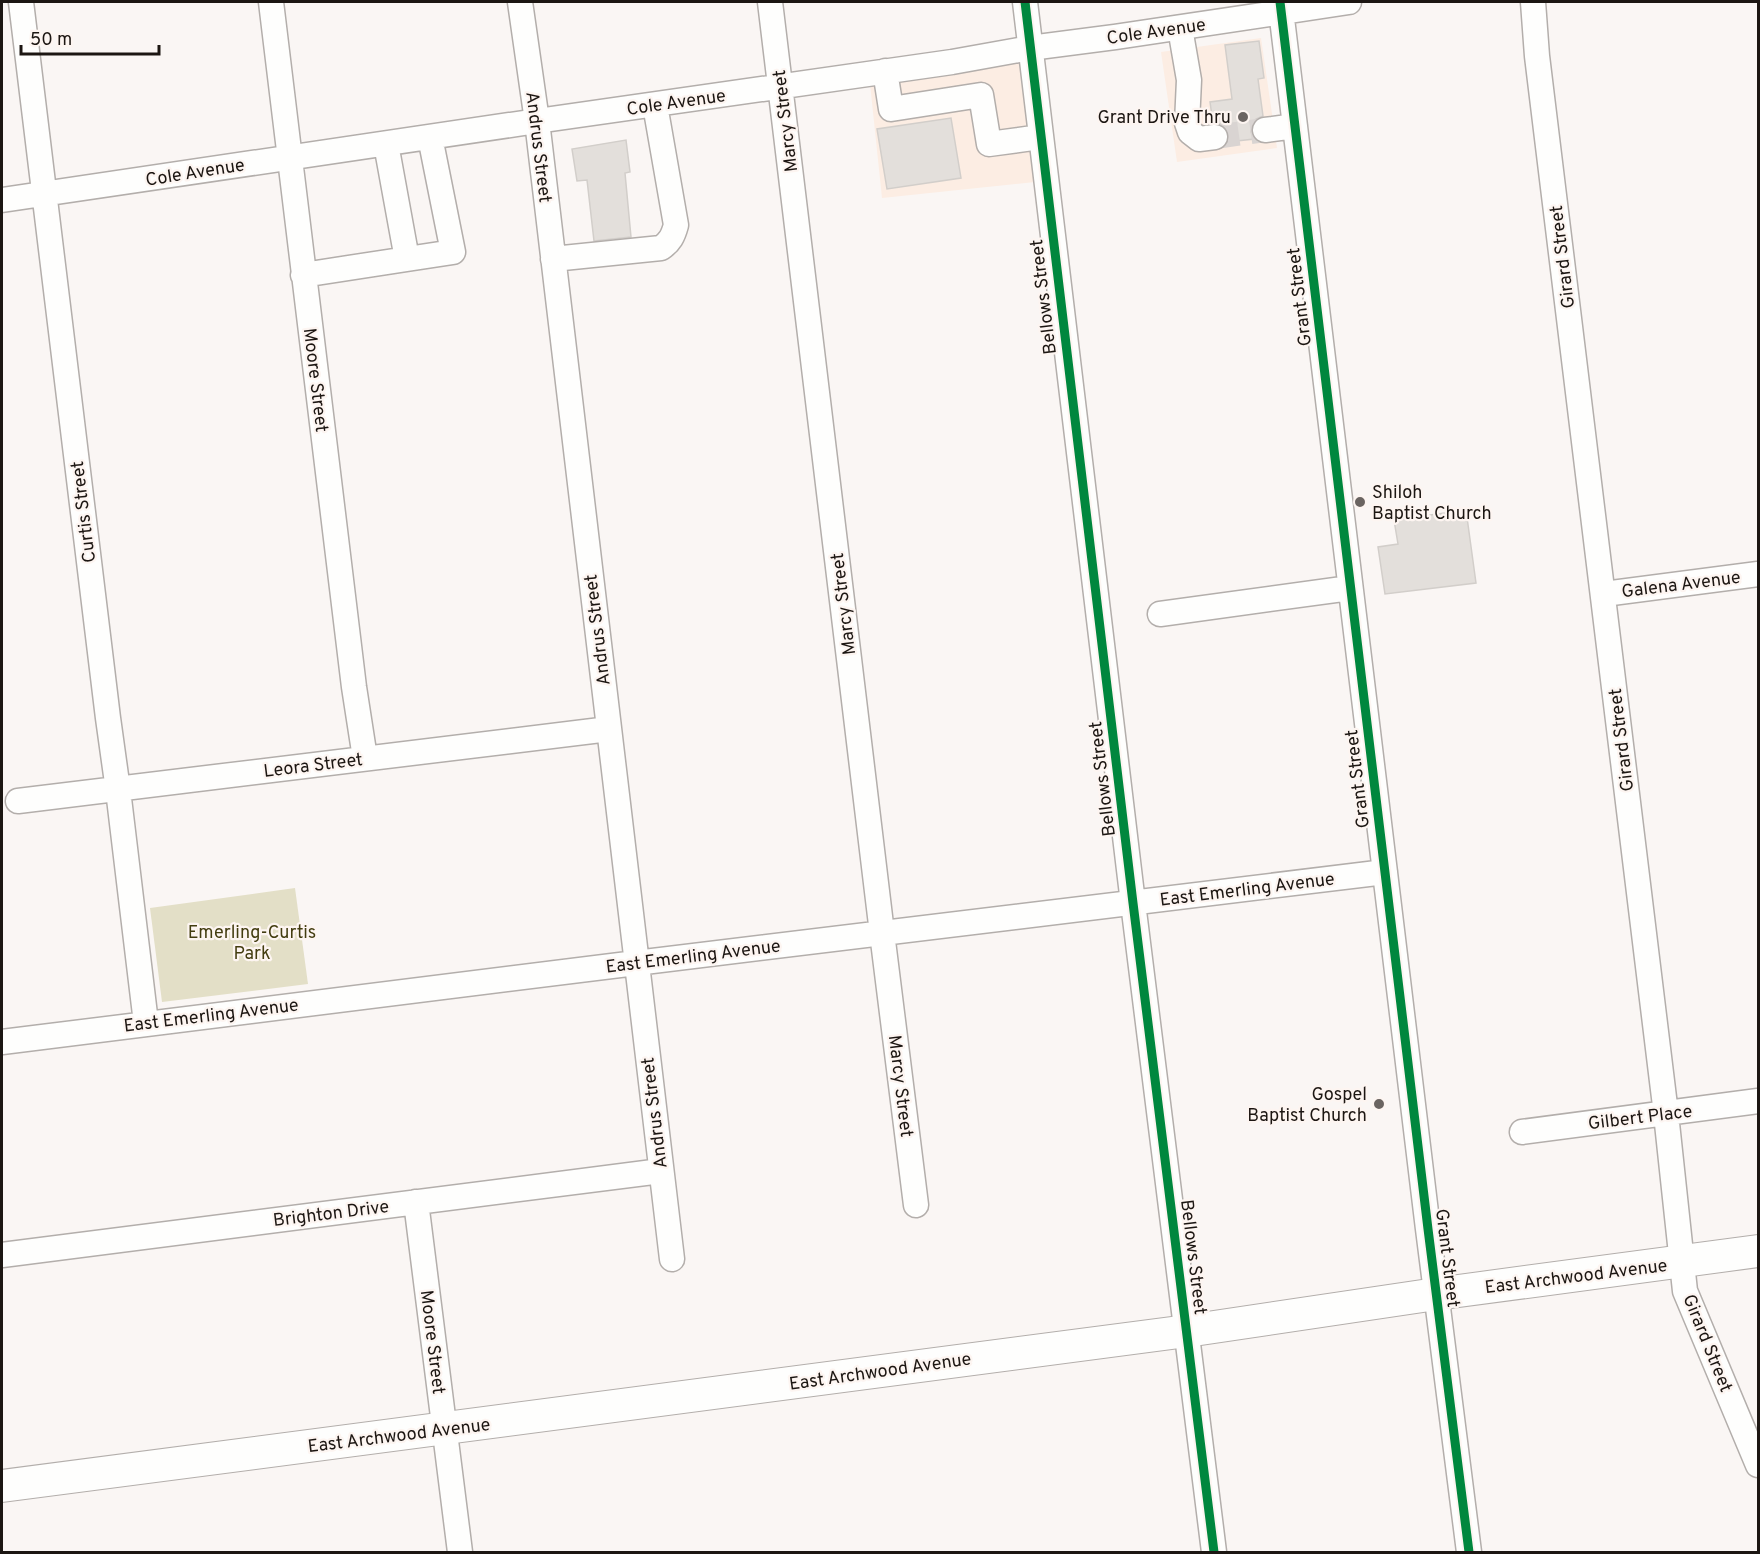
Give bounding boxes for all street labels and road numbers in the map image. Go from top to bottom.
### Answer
street label: Cole Avenue [1105,14,1207,51]
street label: Marcy Street [769,68,804,173]
street label: Cole Avenue [625,85,727,122]
street label: Andrus Street [519,90,556,204]
street label: Cole Avenue [144,154,246,193]
street label: Girard Street [1546,204,1581,310]
street label: Bellows Street [1026,238,1063,356]
street label: Grant Street [1283,246,1318,347]
street label: Moore Street [297,327,332,434]
street label: Curtis Street [67,460,102,564]
street label: Marcy Street [827,551,862,656]
street label: Galena Avenue [1620,567,1742,604]
street label: Andrus Street [580,573,617,687]
street label: Girard Street [1605,687,1640,793]
street label: Bellows Street [1085,720,1122,838]
street label: Grant Street [1341,728,1376,829]
street label: Leora Street [262,749,364,784]
street label: East Emerling Avenue [1158,868,1336,913]
street label: East Emerling Avenue [604,935,782,980]
street label: East Emerling Avenue [122,994,300,1039]
street label: Marcy Street [882,1034,917,1139]
street label: Andrus Street [637,1056,674,1170]
street label: Gilbert Place [1587,1101,1694,1136]
street label: Brighton Drive [272,1196,391,1233]
street label: Bellows Street [1174,1198,1211,1316]
street label: Grant Street [1429,1208,1464,1309]
street label: East Archwood Avenue [1484,1255,1669,1300]
street label: Moore Street [414,1289,449,1396]
street label: Girard Street [1677,1291,1737,1396]
street label: East Archwood Avenue [788,1348,973,1397]
street label: East Archwood Avenue [307,1414,492,1459]

